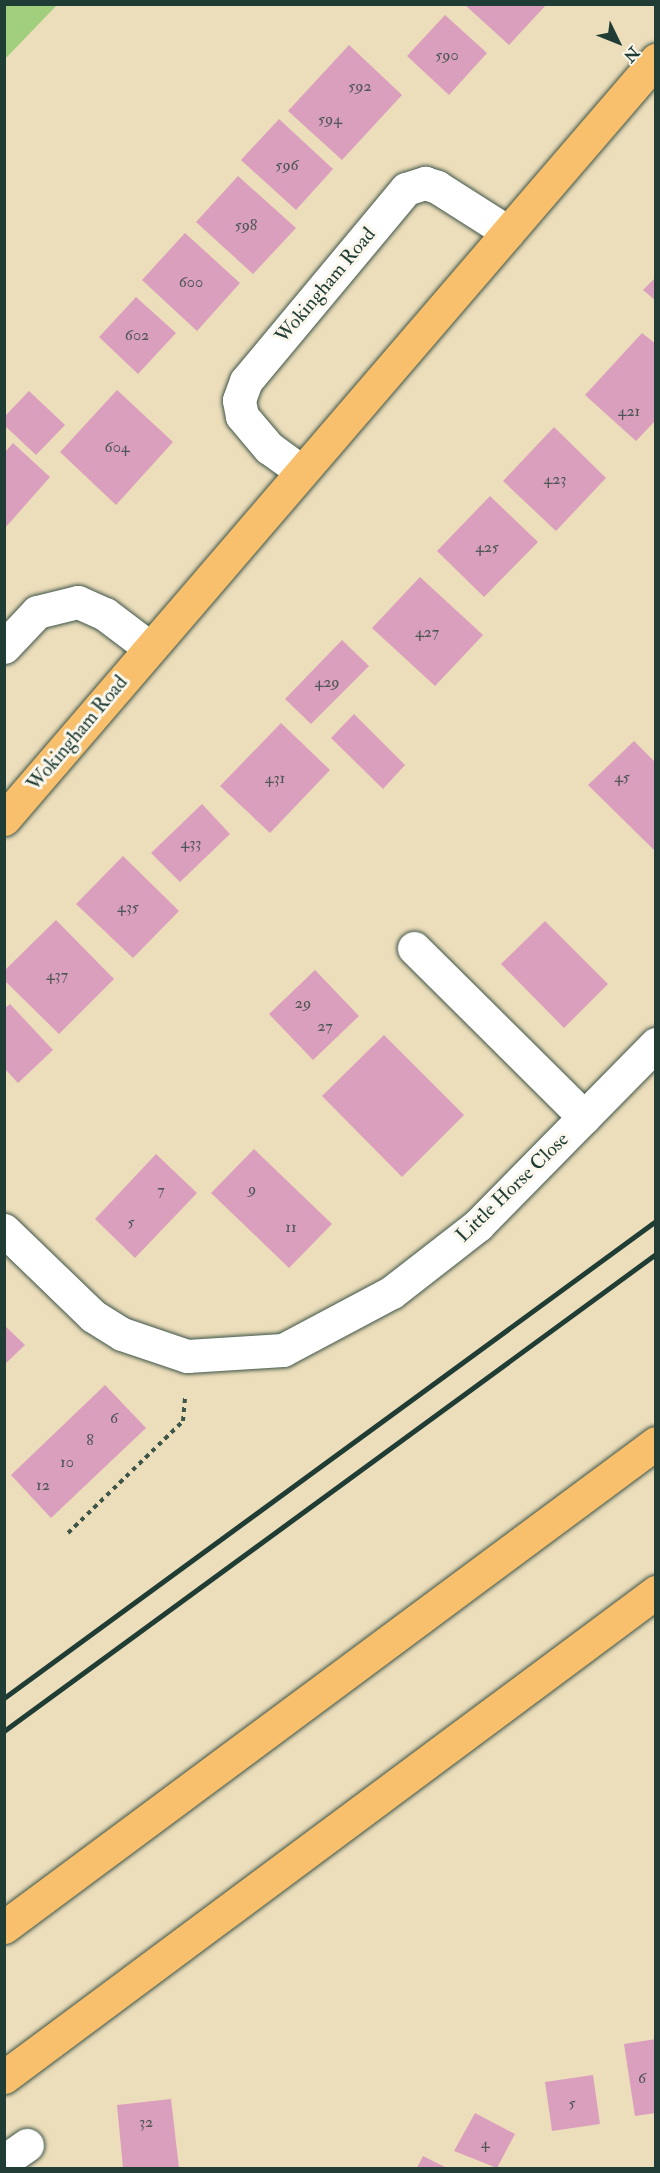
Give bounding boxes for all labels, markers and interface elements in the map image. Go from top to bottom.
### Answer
north arrow [588,12,648,72]
text: N [619,42,643,66]
house number: 590 [435,45,459,65]
house number: 592 [348,76,372,96]
house number: 594 [318,109,342,129]
house number: 596 [275,155,299,175]
house number: 598 [235,215,257,235]
street label: Wokingham Road [270,222,380,348]
house number: 600 [179,272,203,292]
house number: 602 [125,325,149,345]
house number: 421 [618,401,640,421]
house number: 604 [105,437,129,457]
house number: 423 [544,469,566,489]
house number: 425 [475,537,499,557]
house number: 427 [415,622,439,642]
street label: Wokingham Road [22,670,132,796]
house number: 429 [315,672,339,692]
house number: 45 [614,767,630,787]
house number: 431 [265,768,285,788]
house number: 433 [181,833,201,853]
house number: 435 [117,897,139,917]
house number: 437 [46,965,68,985]
house number: 29 [295,993,311,1013]
house number: 27 [317,1016,333,1036]
street label: Little Horse Close [451,1127,573,1247]
house number: 9 [248,1179,256,1199]
house number: 7 [157,1180,165,1200]
house number: 5 [127,1212,135,1232]
house number: 11 [285,1217,297,1237]
house number: 6 [110,1408,118,1428]
house number: 8 [86,1430,94,1450]
house number: 10 [60,1452,74,1472]
house number: 12 [36,1475,50,1495]
house number: 6 [638,2068,646,2088]
house number: 5 [568,2093,576,2113]
house number: 32 [139,2112,153,2132]
house number: 4 [481,2133,489,2153]

